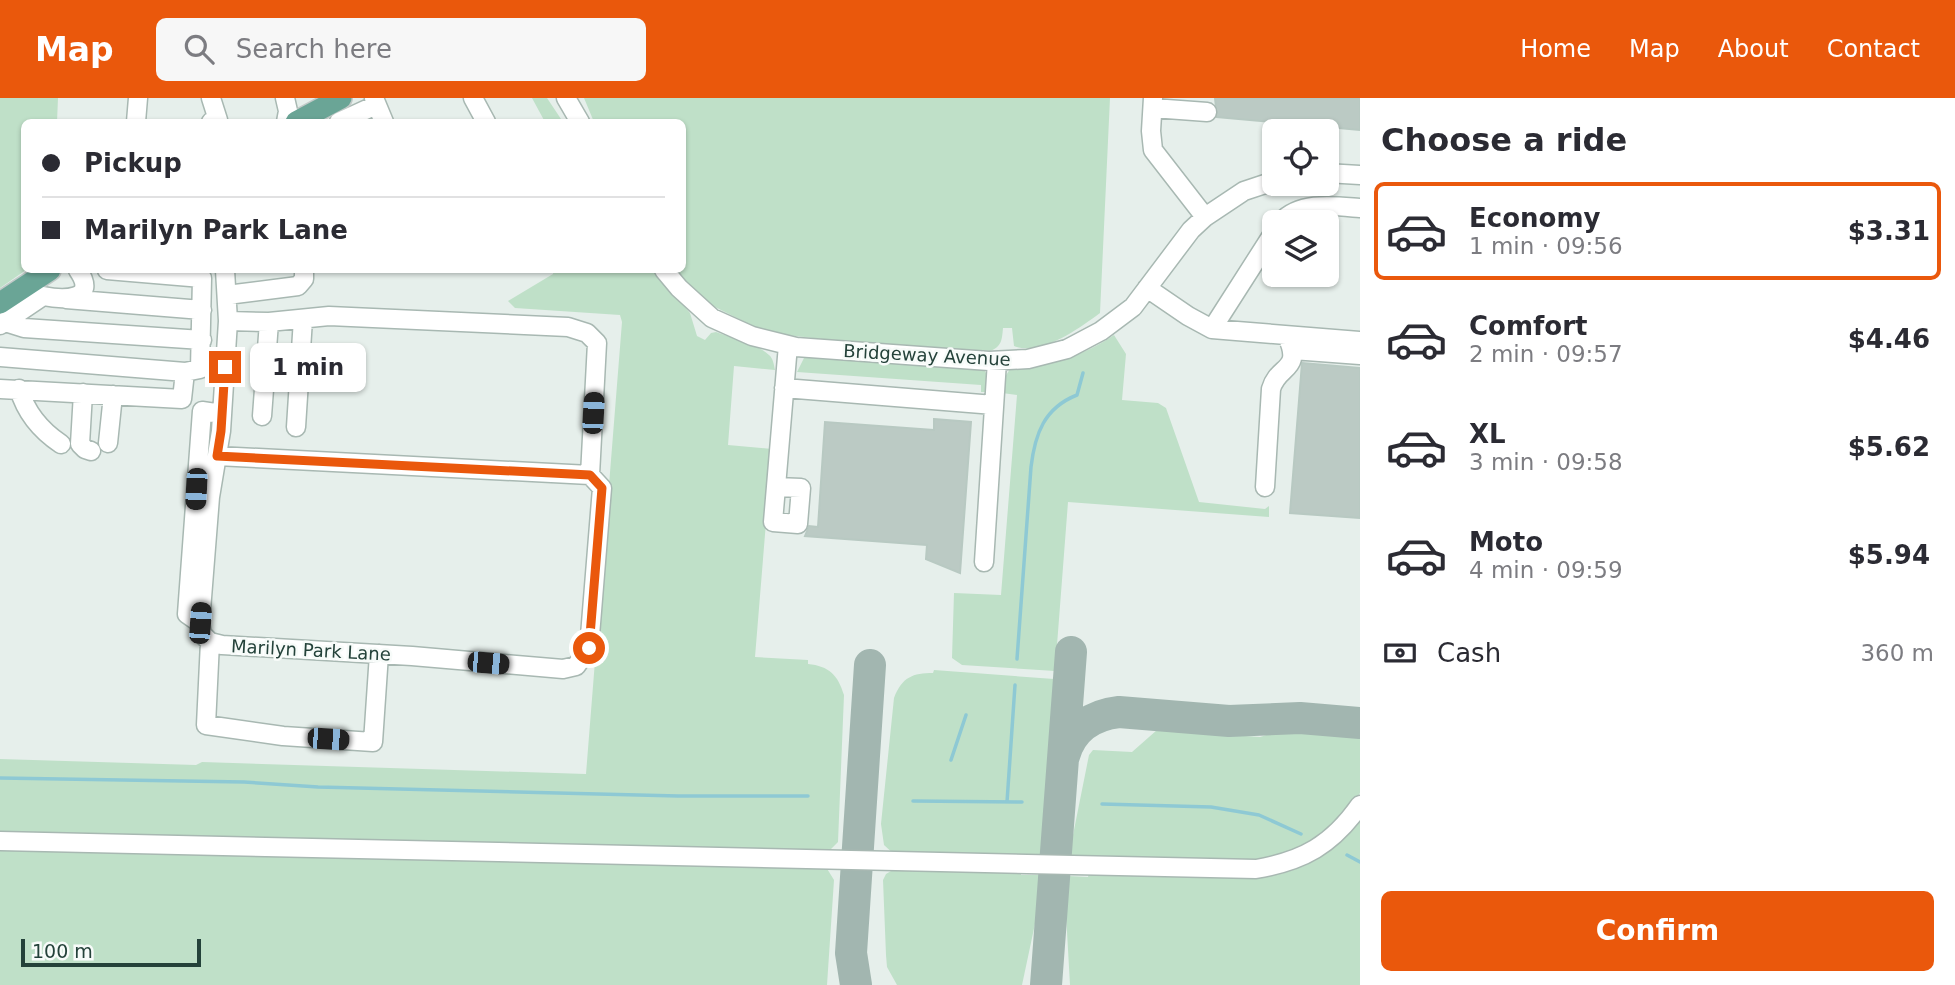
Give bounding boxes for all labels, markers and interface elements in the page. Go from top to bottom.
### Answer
search box [156,18,646,81]
text: Map [35,30,114,69]
icon: search [180,30,218,68]
text: Search here [236,34,392,64]
text: Home [1520,35,1591,63]
text: Map [1629,35,1680,63]
text: About [1718,35,1789,63]
text: Contact [1827,35,1920,63]
map controls [1262,119,1339,287]
button: locate [1262,119,1339,196]
text: Choose a ride [1381,121,1627,159]
text: Pickup [84,148,182,178]
icon: car [1385,200,1448,263]
text: Economy [1469,203,1600,233]
button: layers [1262,210,1339,287]
text: Marilyn Park Lane [84,215,348,245]
text: $3.31 [1848,216,1930,246]
text: 1 min · 09:56 [1469,233,1623,259]
icon: car [1385,308,1448,371]
text: Comfort [1469,311,1587,341]
text: $4.46 [1848,324,1930,354]
street label: Bridgeway Avenue [843,340,1011,370]
text: 2 min · 09:57 [1469,341,1623,367]
callout: 1 min [250,342,365,392]
route end [209,351,241,383]
text: 1 min [272,354,344,380]
car [582,391,605,435]
icon: car [1385,416,1448,479]
text: XL [1469,419,1506,449]
text: $5.62 [1848,432,1930,462]
text: 3 min · 09:58 [1469,449,1623,475]
car [185,467,208,511]
icon: car [1385,524,1448,587]
text: Moto [1469,527,1543,557]
text: $5.94 [1848,540,1930,570]
text: 4 min · 09:59 [1469,557,1623,583]
car [189,601,212,645]
route start [573,632,605,664]
icon: cash [1381,634,1419,672]
street label: Marilyn Park Lane [231,635,391,665]
text: Cash [1437,638,1501,668]
text: 360 m [1860,640,1934,666]
car [467,651,510,675]
car [307,727,350,751]
button: Confirm [1381,891,1934,971]
scale bar [21,936,201,968]
text: 100 m [32,940,93,962]

